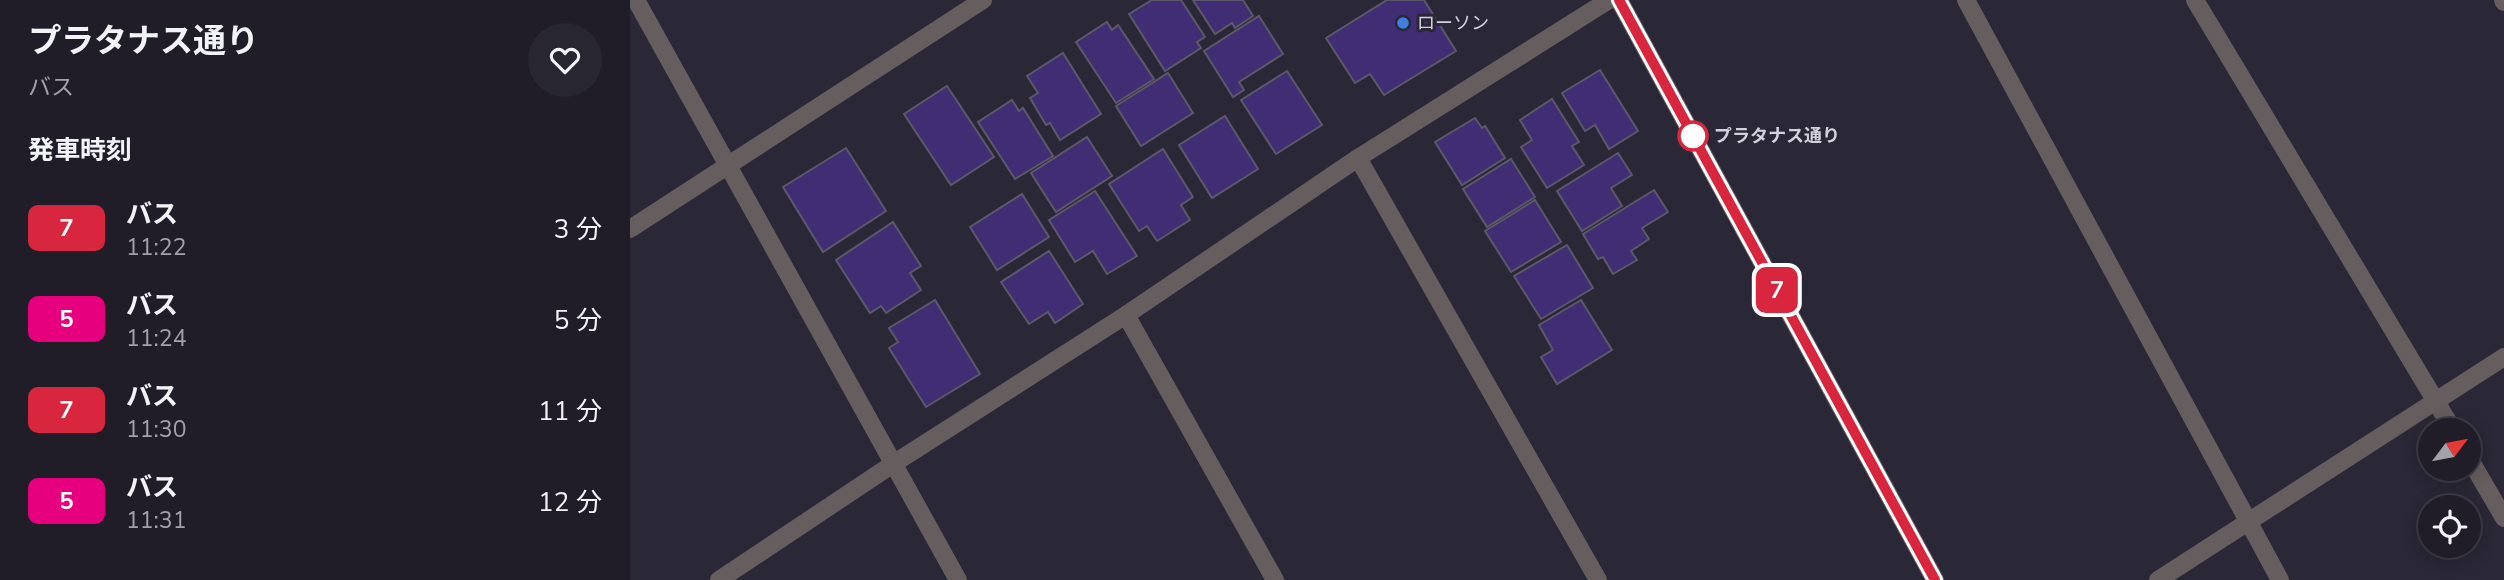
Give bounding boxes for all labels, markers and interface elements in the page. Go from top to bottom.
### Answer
place label: ローソン [1417,11,1489,35]
marker: ローソン [1395,15,1411,31]
text: プラタナス通り [28,19,259,64]
button: heart [528,23,602,97]
text: バス [28,72,74,103]
marker: プラタナス通り [1678,121,1708,151]
place label: プラタナス通り [1714,124,1840,148]
text: 発車時刻 [28,133,132,168]
text: バス [126,197,178,232]
text: 7 [59,212,74,244]
text: 3 分 [554,212,602,247]
text: 11:22 [126,232,186,263]
line badge: 7 [1754,267,1800,313]
text: 7 [1770,274,1784,306]
text: バス [126,288,178,323]
text: 5 [59,303,74,335]
text: 5 分 [554,303,602,338]
text: 11:24 [126,323,186,354]
text: バス [126,379,178,414]
text: 7 [59,394,74,426]
text: 11 分 [538,394,602,429]
text: 11:30 [126,414,186,445]
north arrow [2418,418,2482,481]
map controls [2418,418,2481,558]
text: バス [126,470,178,505]
text: 5 [59,485,74,517]
text: 12 分 [538,485,602,520]
button: locate [2418,495,2481,558]
text: 11:31 [126,505,186,536]

